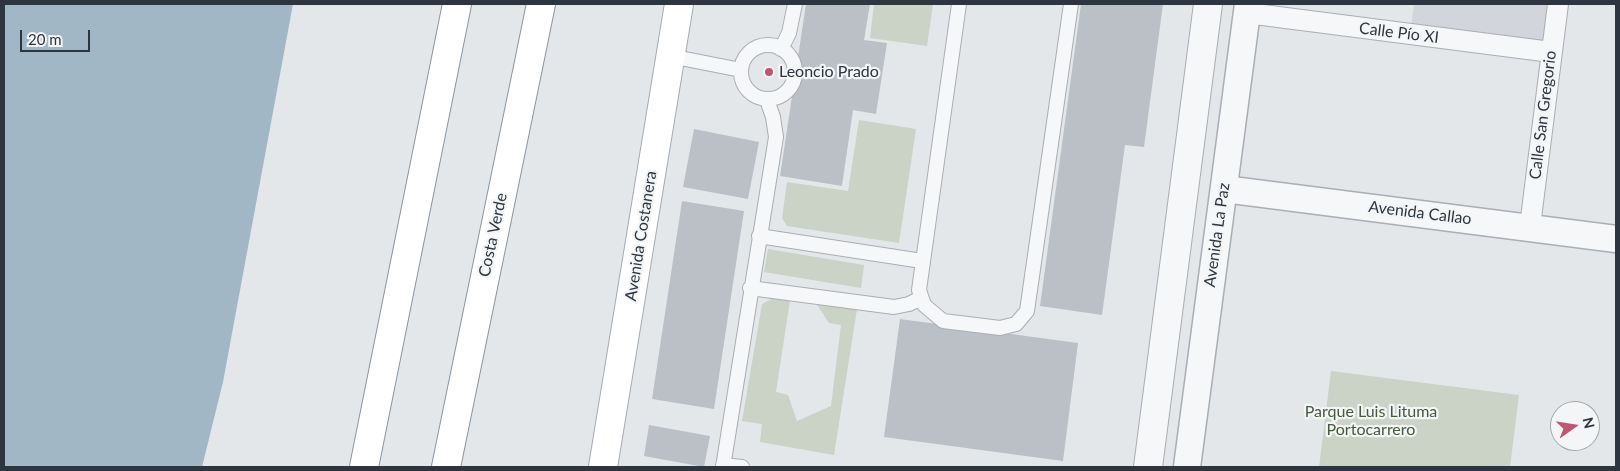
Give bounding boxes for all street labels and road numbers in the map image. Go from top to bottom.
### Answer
street label: Calle Pío XI [1358,19,1440,47]
street label: Calle San Gregorio [1526,49,1560,181]
street label: Avenida Costanera [621,169,661,303]
street label: Avenida La Paz [1200,182,1234,288]
street label: Costa Verde [475,191,511,279]
street label: Avenida Callao [1367,197,1473,229]

